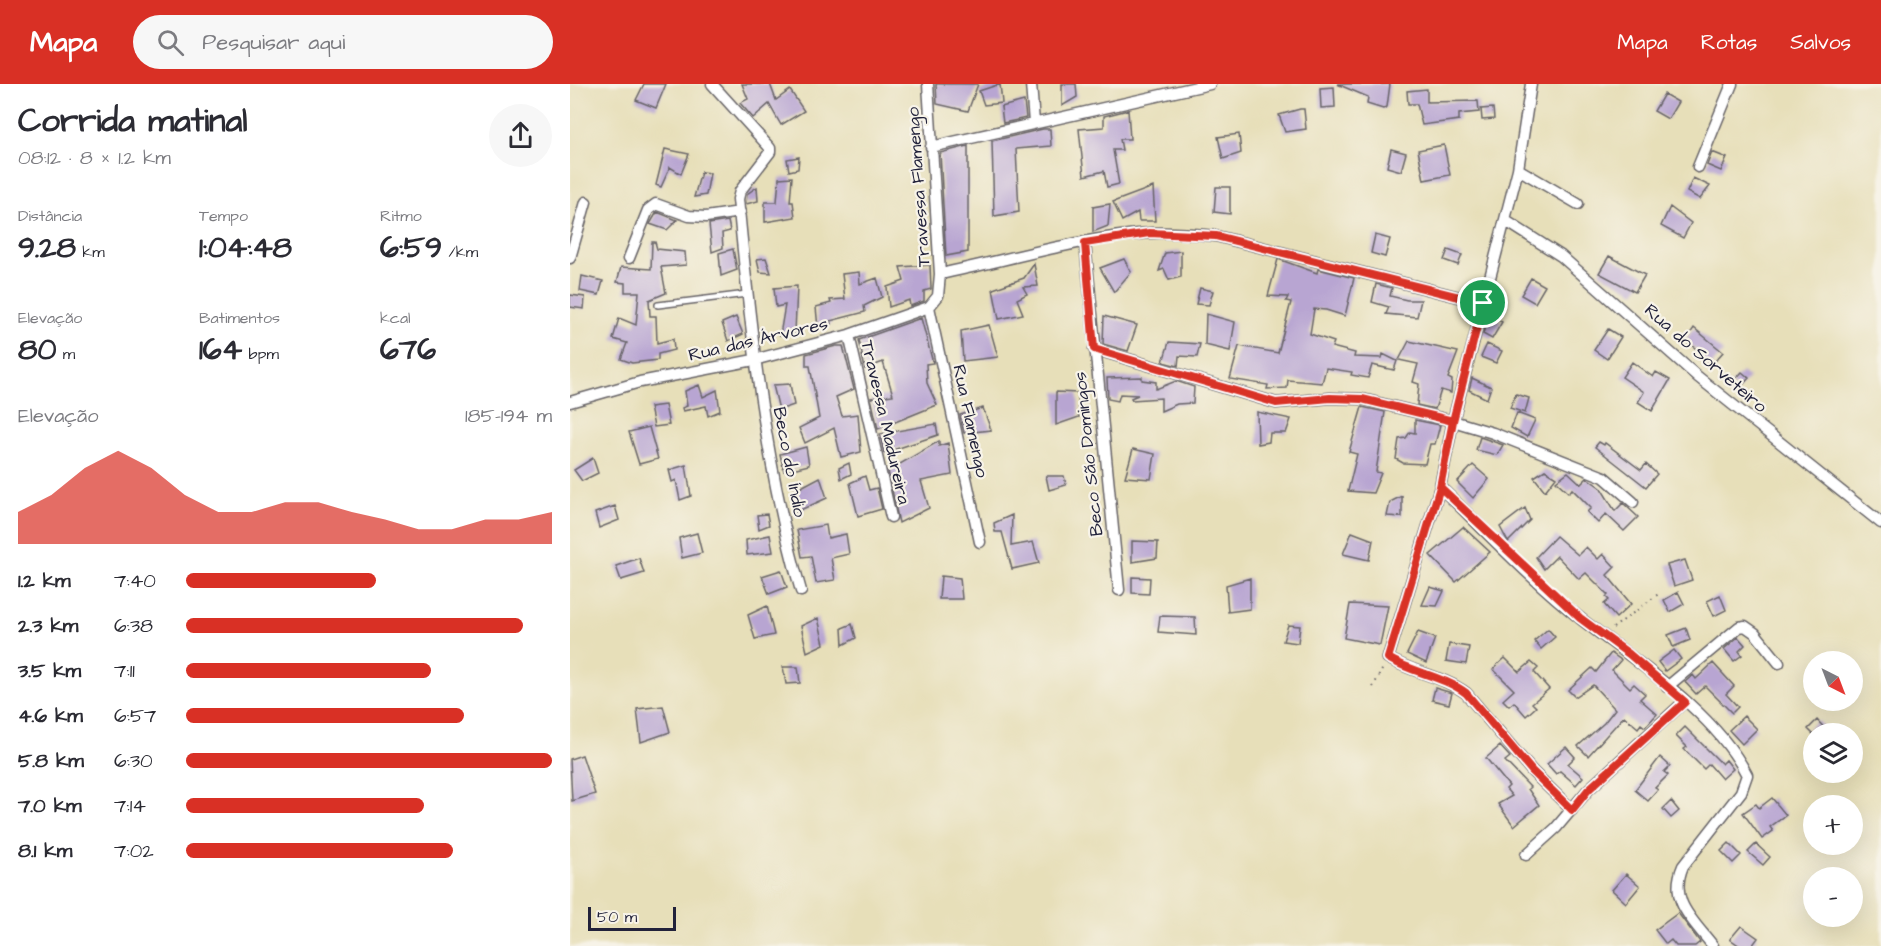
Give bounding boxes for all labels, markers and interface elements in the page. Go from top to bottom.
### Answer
search box [133,15,553,69]
text: Mapa [30,23,97,62]
icon: search [154,26,187,59]
text: Pesquisar aqui [202,27,345,58]
text: Mapa [1617,28,1668,57]
text: Rotas [1701,28,1757,57]
text: Salvos [1790,28,1851,57]
text: Corrida matinal [18,98,248,144]
button: share [489,104,552,167]
street label: Travessa Flamengo [900,106,938,268]
text: 08:12 · 8 × 1.2 km [18,144,171,172]
text: Distância [18,205,82,227]
text: Tempo [199,205,248,227]
text: Ritmo [380,205,422,227]
text: 9.28 [18,227,76,269]
text: 1:04:48 [199,227,292,269]
text: 6:59 [380,227,442,269]
text: km [76,241,105,263]
text: /km [442,241,478,263]
pin [1457,277,1508,328]
icon: arrive [1466,286,1499,319]
street label: Rua do Sorveteiro [1639,298,1773,419]
text: Elevação [18,307,82,329]
text: Batimentos [199,307,280,329]
text: kcal [380,307,411,329]
street label: Rua das Árvores [686,311,830,368]
text: 80 [18,329,56,371]
text: 164 [199,329,242,371]
text: 676 [380,329,436,371]
street label: Travessa Madureira [854,338,917,507]
text: m [56,343,75,365]
text: bpm [242,343,279,365]
street label: Rua Flamengo [945,362,995,480]
street label: Beco São Domingos [1067,370,1111,537]
text: Elevação [18,402,98,430]
text: 185–194 m [465,402,552,430]
street label: Beco do Índio [767,405,812,519]
text: 1.2 km [18,567,71,595]
text: 7:40 [114,567,156,595]
text: 2.3 km [18,612,78,640]
text: 6:38 [114,612,153,640]
north arrow [1803,651,1863,711]
map controls [1803,651,1863,927]
text: 3.5 km [18,657,81,685]
text: 7:11 [114,657,135,685]
text: 4.6 km [18,702,83,730]
text: 6:57 [114,702,156,730]
button: layers [1803,723,1863,783]
text: 5.8 km [18,747,84,775]
text: 6:30 [114,747,153,775]
text: 7.0 km [18,792,82,820]
text: 7:14 [114,792,146,820]
button: + [1803,795,1863,855]
text: 8.1 km [18,837,72,865]
text: 7:02 [114,837,154,865]
button: − [1803,867,1863,927]
scale bar [588,904,676,932]
text: 50 m [597,906,637,928]

